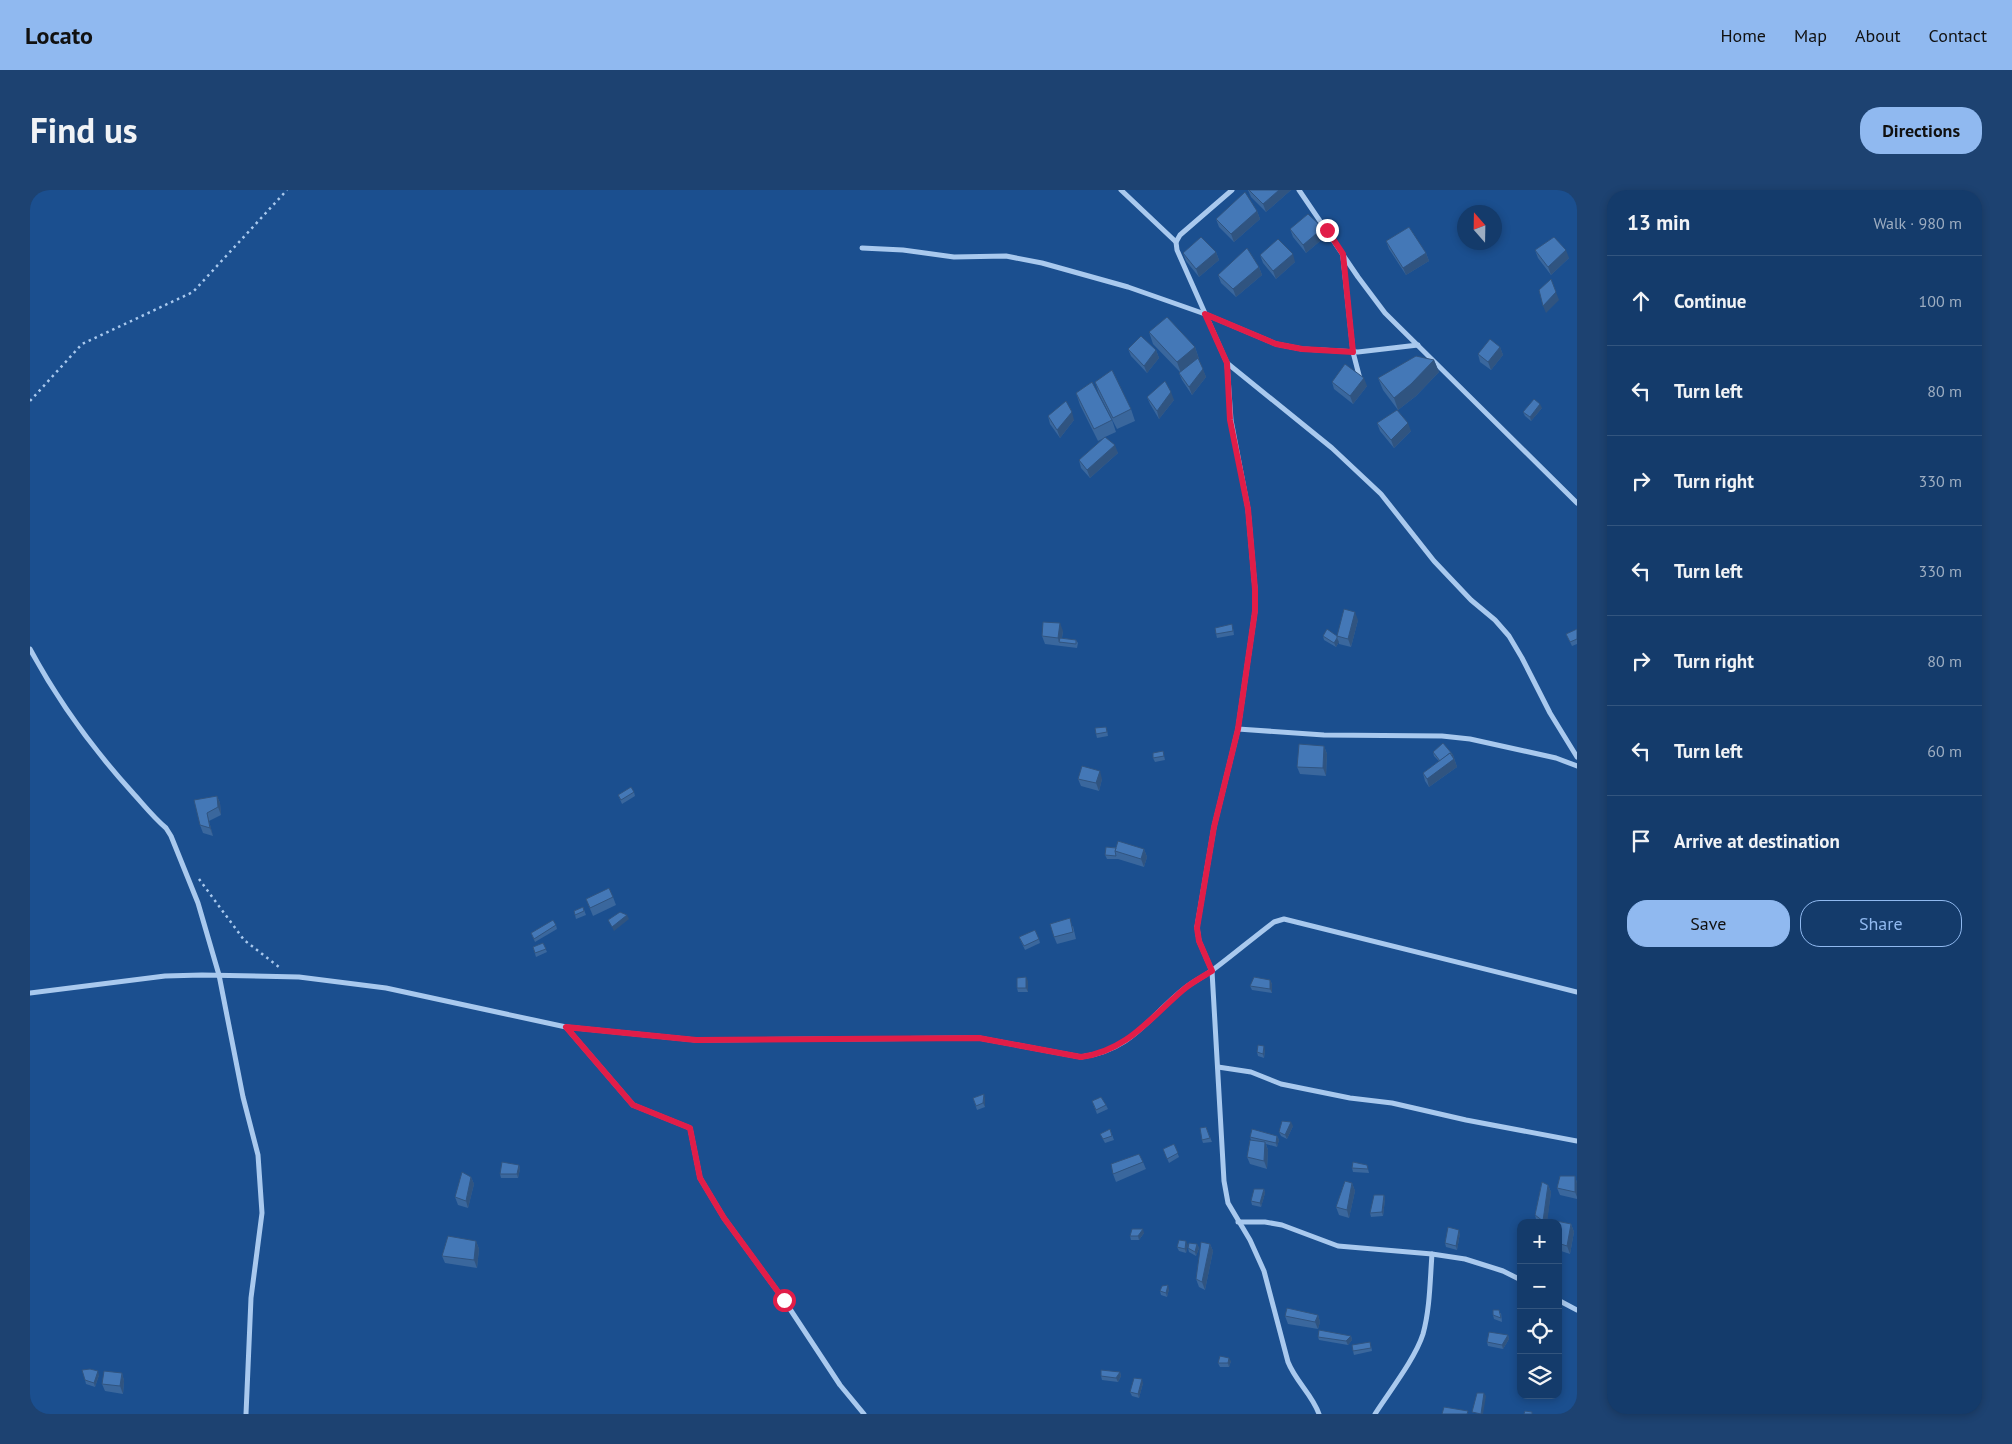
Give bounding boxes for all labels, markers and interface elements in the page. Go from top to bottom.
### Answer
text: Locato [25,20,93,51]
text: Home [1720,24,1766,47]
text: Map [1794,24,1827,47]
text: About [1855,24,1901,47]
text: Contact [1929,24,1987,47]
text: Find us [30,107,138,153]
button: Directions [1860,107,1982,154]
north arrow [1457,205,1502,250]
text: 13 min [1627,209,1690,236]
text: Walk · 980 m [1873,213,1962,233]
route end [1316,219,1339,242]
icon: ahead [1627,287,1655,315]
text: Continue [1674,289,1746,313]
text: 100 m [1919,291,1962,311]
icon: left [1627,377,1655,405]
text: Turn left [1674,379,1743,403]
text: 80 m [1927,381,1962,401]
icon: right [1627,467,1655,495]
text: Turn right [1674,469,1754,493]
text: 330 m [1919,471,1962,491]
icon: left [1627,557,1655,585]
text: Turn left [1674,559,1743,583]
text: 330 m [1919,561,1962,581]
icon: right [1627,647,1655,675]
text: Turn right [1674,649,1754,673]
text: 80 m [1927,651,1962,671]
icon: left [1627,737,1655,765]
text: Turn left [1674,739,1743,763]
text: 60 m [1927,741,1962,761]
icon: arrive [1627,827,1655,855]
text: Arrive at destination [1674,829,1840,853]
button: Save [1627,900,1790,947]
button: Share [1800,900,1962,947]
map controls [1517,1219,1562,1399]
button: + [1517,1219,1562,1264]
button: − [1517,1264,1562,1309]
route start [773,1289,796,1312]
button: locate [1517,1309,1562,1354]
button: layers [1517,1354,1562,1399]

